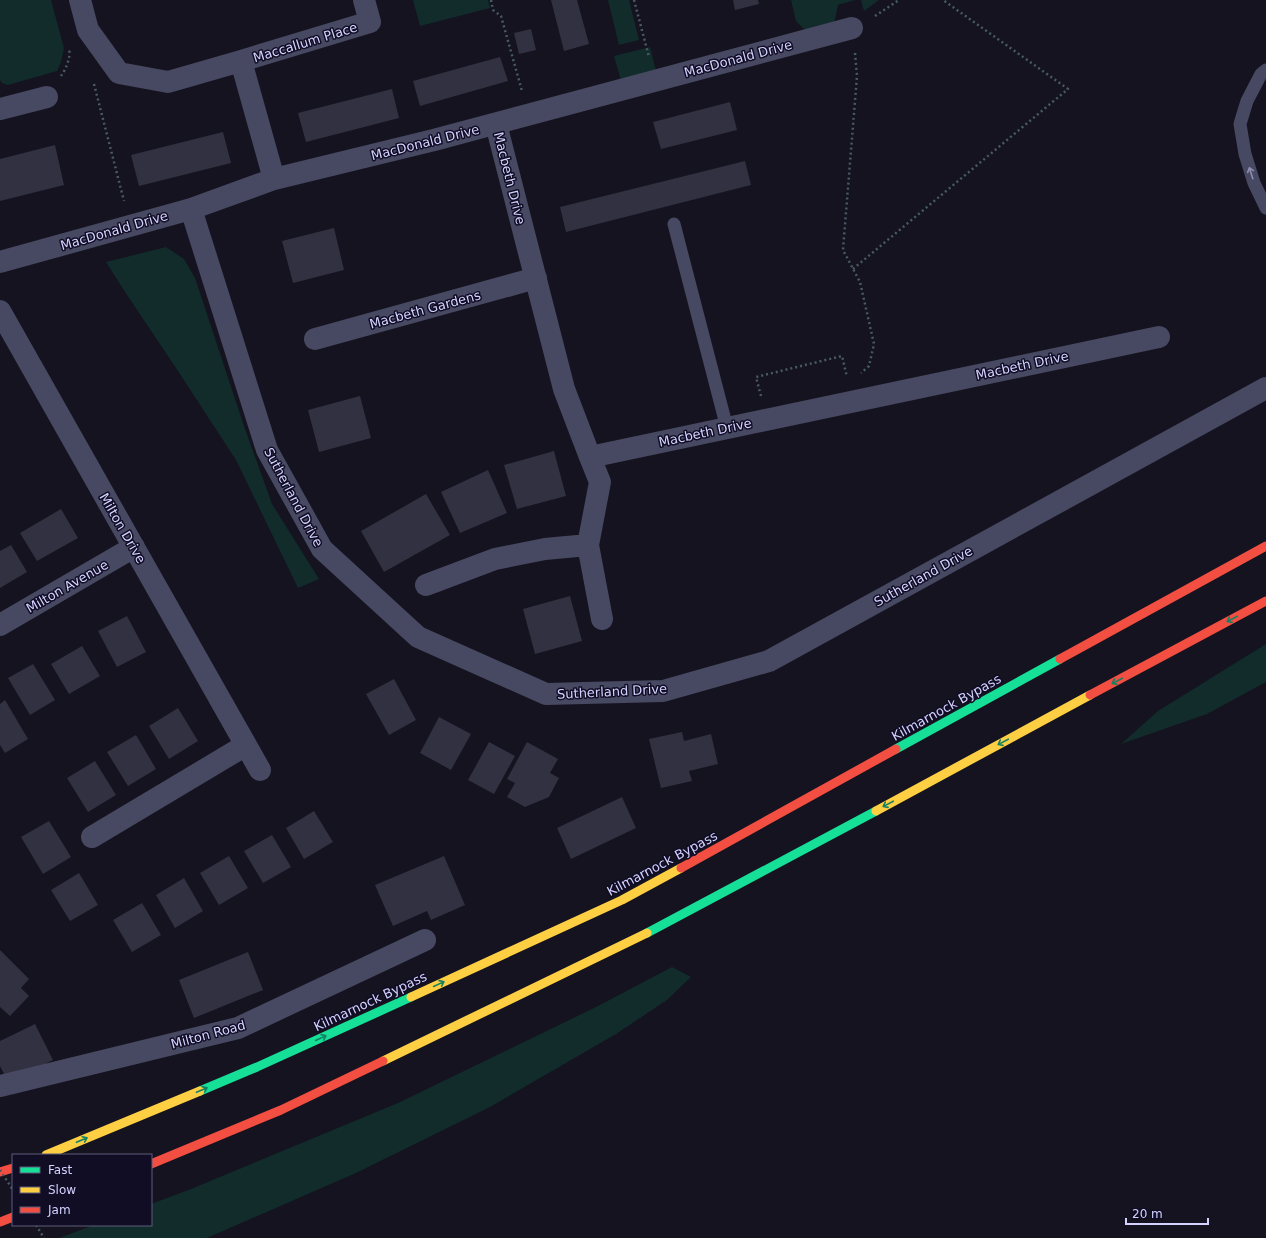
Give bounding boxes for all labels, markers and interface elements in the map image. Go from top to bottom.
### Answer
street label: Maccallum Place [251,19,359,65]
street label: MacDonald Drive [683,37,794,80]
street label: MacDonald Drive [369,122,481,163]
street label: Macbeth Drive [491,130,528,226]
one-way arrow [1247,166,1254,179]
street label: MacDonald Drive [59,208,170,253]
street label: Macbeth Gardens [368,287,483,332]
street label: Macbeth Drive [974,348,1070,383]
street label: Macbeth Drive [657,415,753,450]
street label: Sutherland Drive [261,445,326,549]
street label: Milton Drive [96,490,149,566]
street label: Sutherland Drive [871,543,975,610]
street label: Milton Avenue [24,557,111,616]
one-way arrow [1226,616,1238,624]
street label: Kilmarnock Bypass [889,671,1004,744]
one-way arrow [1111,678,1123,685]
street label: Sutherland Drive [557,681,667,702]
one-way arrow [997,739,1009,747]
one-way arrow [882,800,894,808]
street label: Kilmarnock Bypass [604,828,720,899]
street label: Kilmarnock Bypass [311,969,429,1034]
one-way arrow [433,979,445,987]
street label: Milton Road [169,1017,247,1052]
one-way arrow [315,1033,327,1041]
one-way arrow [196,1085,208,1093]
one-way arrow [76,1136,88,1143]
legend [12,1154,152,1226]
text: Fast [48,1163,72,1177]
text: Slow [48,1183,76,1197]
scale bar [1126,1200,1208,1226]
text: Jam [47,1203,71,1217]
text: 20 m [1132,1207,1163,1221]

